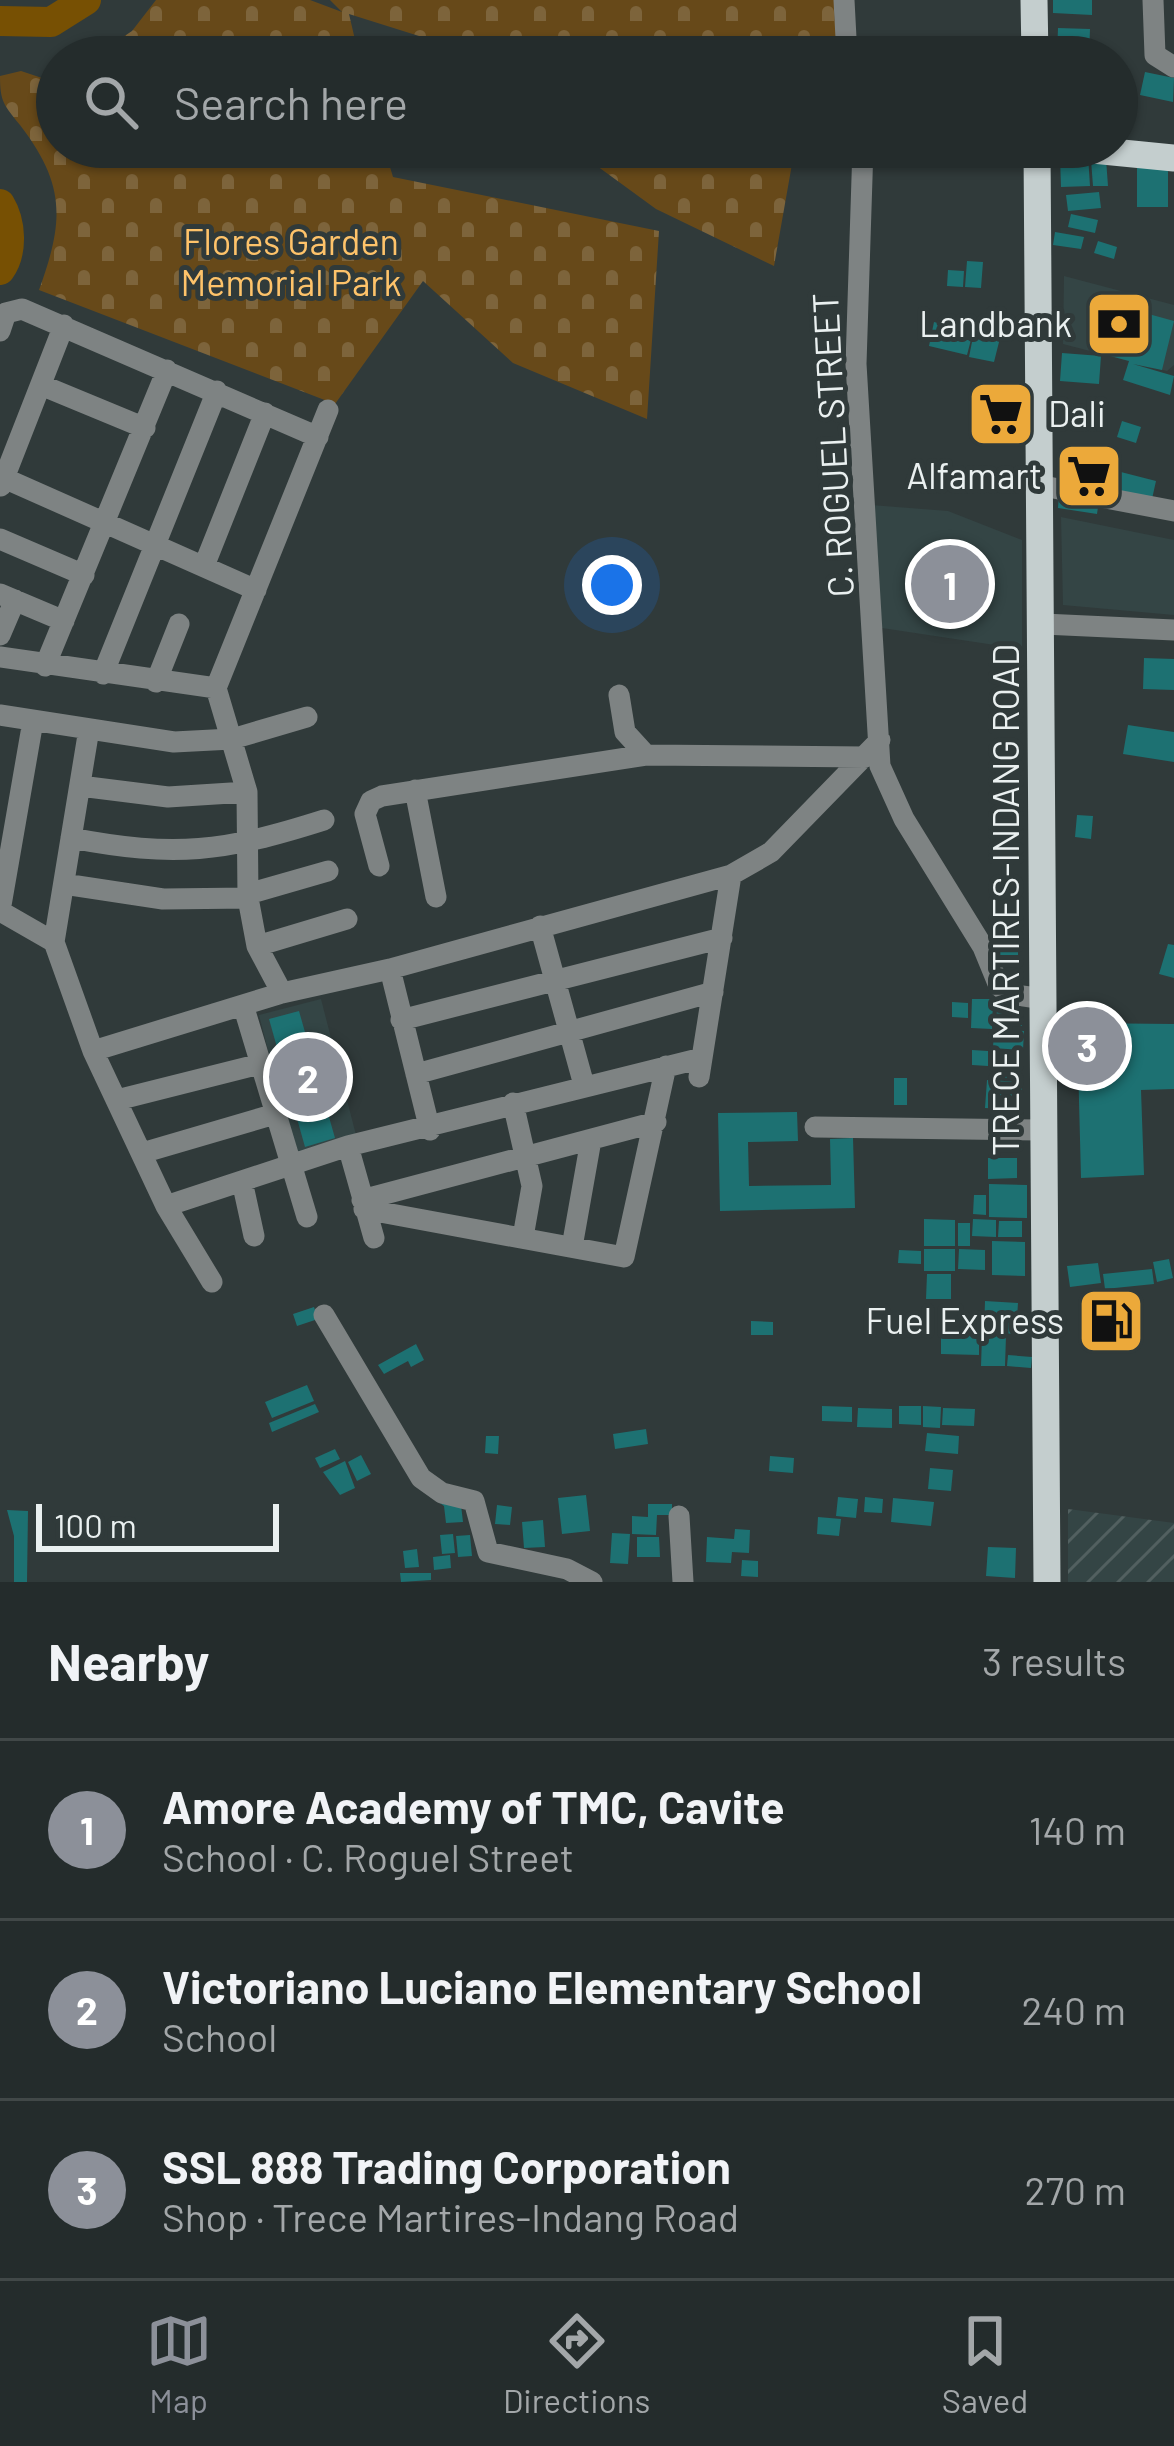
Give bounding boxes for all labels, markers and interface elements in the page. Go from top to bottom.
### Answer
search box [36,36,1138,168]
icon: search [78,69,144,135]
text: Search here [174,75,408,129]
park label: Flores Garden Memorial Park [181,219,401,303]
bank icon: Landbank [1084,289,1154,359]
street label: C. ROGUEL STREET [802,292,861,598]
place label: Landbank [919,301,1072,344]
supermarket icon: Dali [966,379,1036,449]
place label: Dali [1048,391,1106,434]
supermarket icon: Alfamart [1054,441,1124,511]
place label: Alfamart [906,453,1042,496]
pin: 1 [911,539,989,629]
your location [582,555,642,615]
street label: TRECE MARTIRES-INDANG ROAD [983,644,1026,1156]
pin: 3 [1048,1001,1126,1091]
pin: 2 [269,1032,347,1122]
fuel station icon: Fuel Express [1076,1286,1146,1356]
place label: Fuel Express [865,1298,1064,1341]
scale bar [36,1498,279,1551]
text: 100 m [54,1505,137,1545]
text: Nearby [48,1630,209,1691]
text: 3 results [982,1637,1126,1684]
text: Amore Academy of TMC, Cavite [162,1779,785,1833]
text: 1 [80,1806,94,1853]
text: 140 m [1029,1806,1126,1853]
text: School · C. Roguel Street [162,1833,574,1880]
text: Victoriano Luciano Elementary School [162,1959,922,2013]
text: 2 [76,1986,98,2033]
text: 240 m [1022,1986,1126,2033]
text: School [162,2013,277,2060]
text: SSL 888 Trading Corporation [162,2139,731,2193]
text: 3 [76,2166,98,2213]
text: 270 m [1025,2166,1126,2213]
text: Shop · Trece Martires-Indang Road [162,2193,739,2240]
tab: Map [146,2308,212,2420]
tab: Directions [503,2308,650,2420]
tab: Saved [942,2308,1028,2420]

